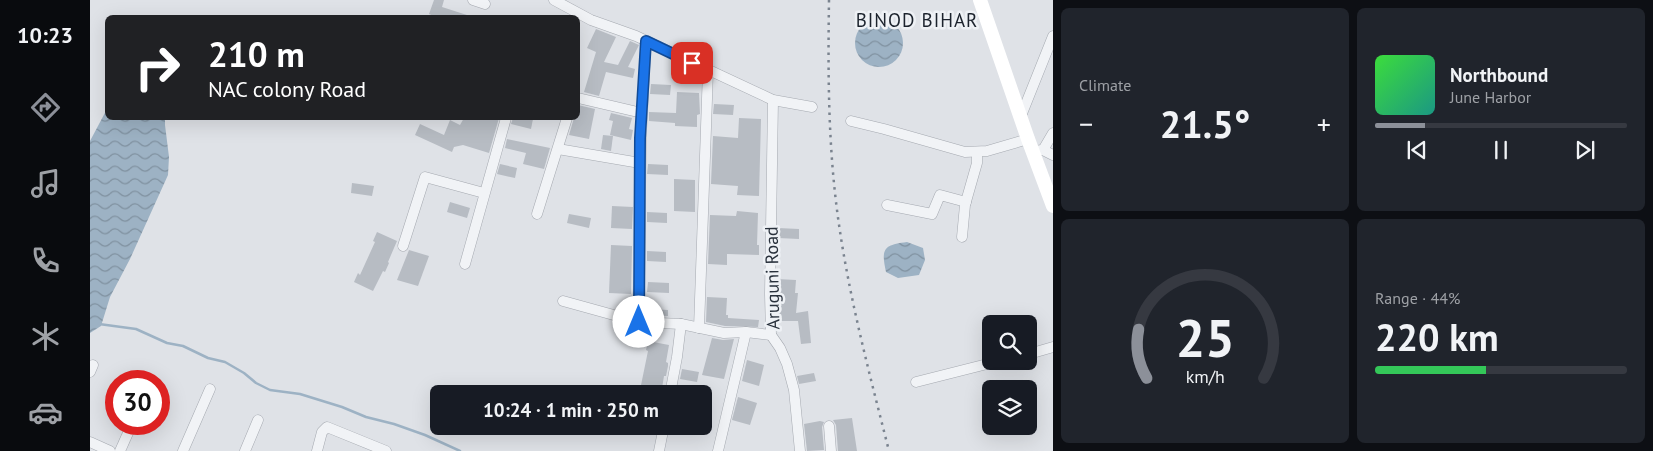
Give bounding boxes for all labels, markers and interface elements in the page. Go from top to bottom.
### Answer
district label: BINOD BIHAR [856,8,978,32]
text: 10:23 [17,21,73,49]
text: 210 m [208,31,305,77]
icon: right [125,35,190,100]
pin [671,42,713,84]
icon: arrive [678,49,706,77]
text: Northbound [1450,63,1548,87]
text: NAC colony Road [208,75,366,103]
text: Climate [1079,75,1131,95]
text: June Harbor [1450,87,1531,107]
icon: directions [28,90,63,125]
text: 21.5° [1160,99,1250,148]
text: − [1079,105,1093,142]
text: + [1317,105,1331,142]
icon: previous [1403,136,1431,164]
icon: pause [1487,136,1515,164]
icon: next [1571,136,1599,164]
icon: music [28,166,63,201]
street label: Aruguni Road [760,226,784,330]
icon: phone [28,243,63,278]
text: Range · 44% [1375,288,1460,308]
position arrow [612,295,664,347]
text: 25 [1176,304,1234,371]
text: 220 km [1375,312,1499,361]
map controls [982,315,1037,435]
button: search [982,315,1037,370]
icon: climate [28,319,63,354]
text: km/h [1185,365,1225,388]
speed limit sign: 30 [105,370,170,435]
button: layers [982,380,1037,435]
icon: car [28,395,63,430]
text: 10:24 · 1 min · 250 m [483,398,659,422]

